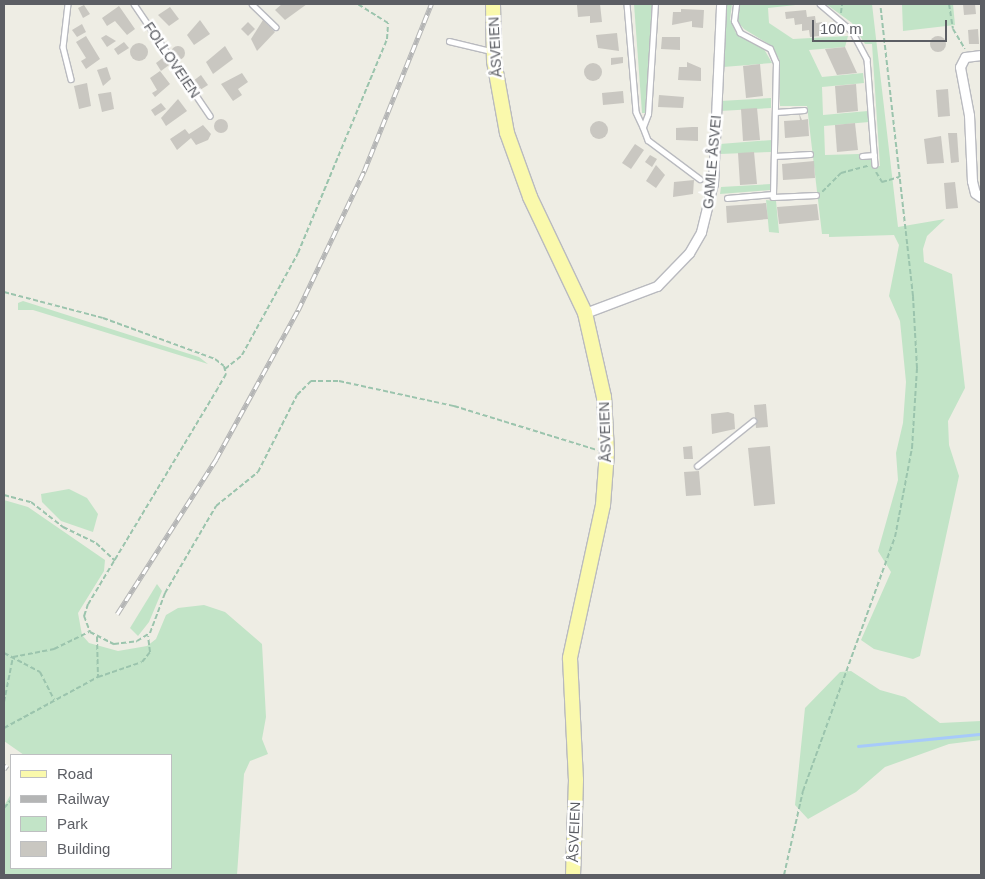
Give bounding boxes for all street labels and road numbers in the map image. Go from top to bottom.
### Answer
street label: ÅSVEIEN [485,16,505,78]
street label: FOLLOVEIEN [140,19,204,101]
street label: GAMLE ÅSVEI [700,114,724,210]
street label: ÅSVEIEN [596,401,614,463]
street label: ÅSVEIEN [565,801,583,863]

